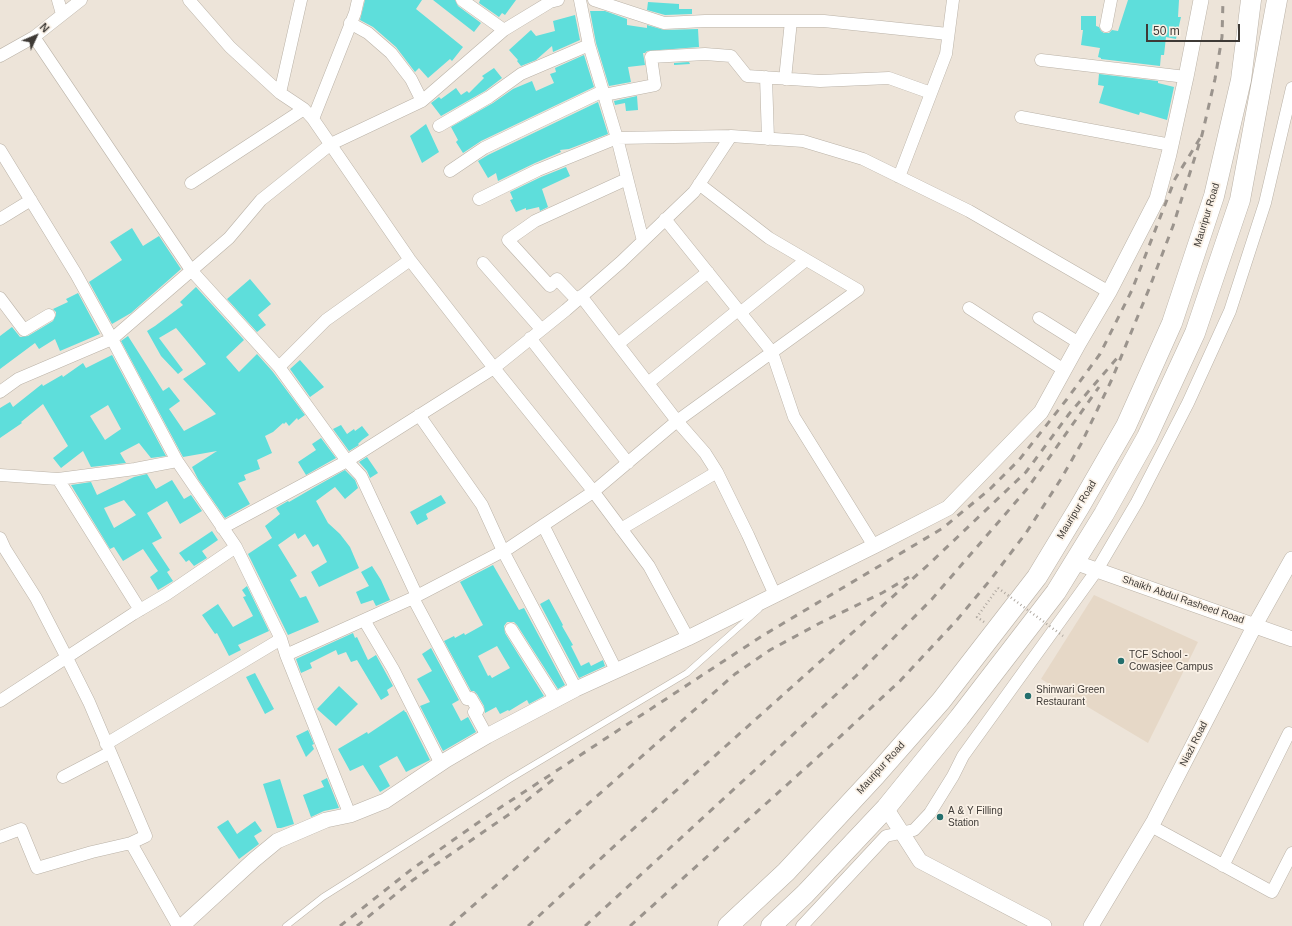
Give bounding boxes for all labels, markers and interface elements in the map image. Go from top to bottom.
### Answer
north arrow [16,16,56,56]
scale bar [1148,16,1242,42]
text: N [38,21,52,35]
text: 50 m [1153,24,1180,38]
street label: Mauripur Road [1192,182,1222,248]
street label: Mauripur Road [1055,479,1099,541]
street label: Shaikh Abdul Rasheed Road [1120,573,1246,627]
place label: TCF School - Cowasjee Campus [1129,649,1213,672]
marker: TCF School - Cowasjee Campus [1116,656,1126,666]
place label: Shinwari Green Restaurant [1036,684,1105,708]
marker: Shinwari Green Restaurant [1023,691,1033,701]
street label: Niazi Road [1178,719,1210,769]
street label: Mauripur Road [854,739,908,797]
place label: A & Y Filling Station [948,805,1002,828]
marker: A & Y Filling Station [935,812,945,822]

